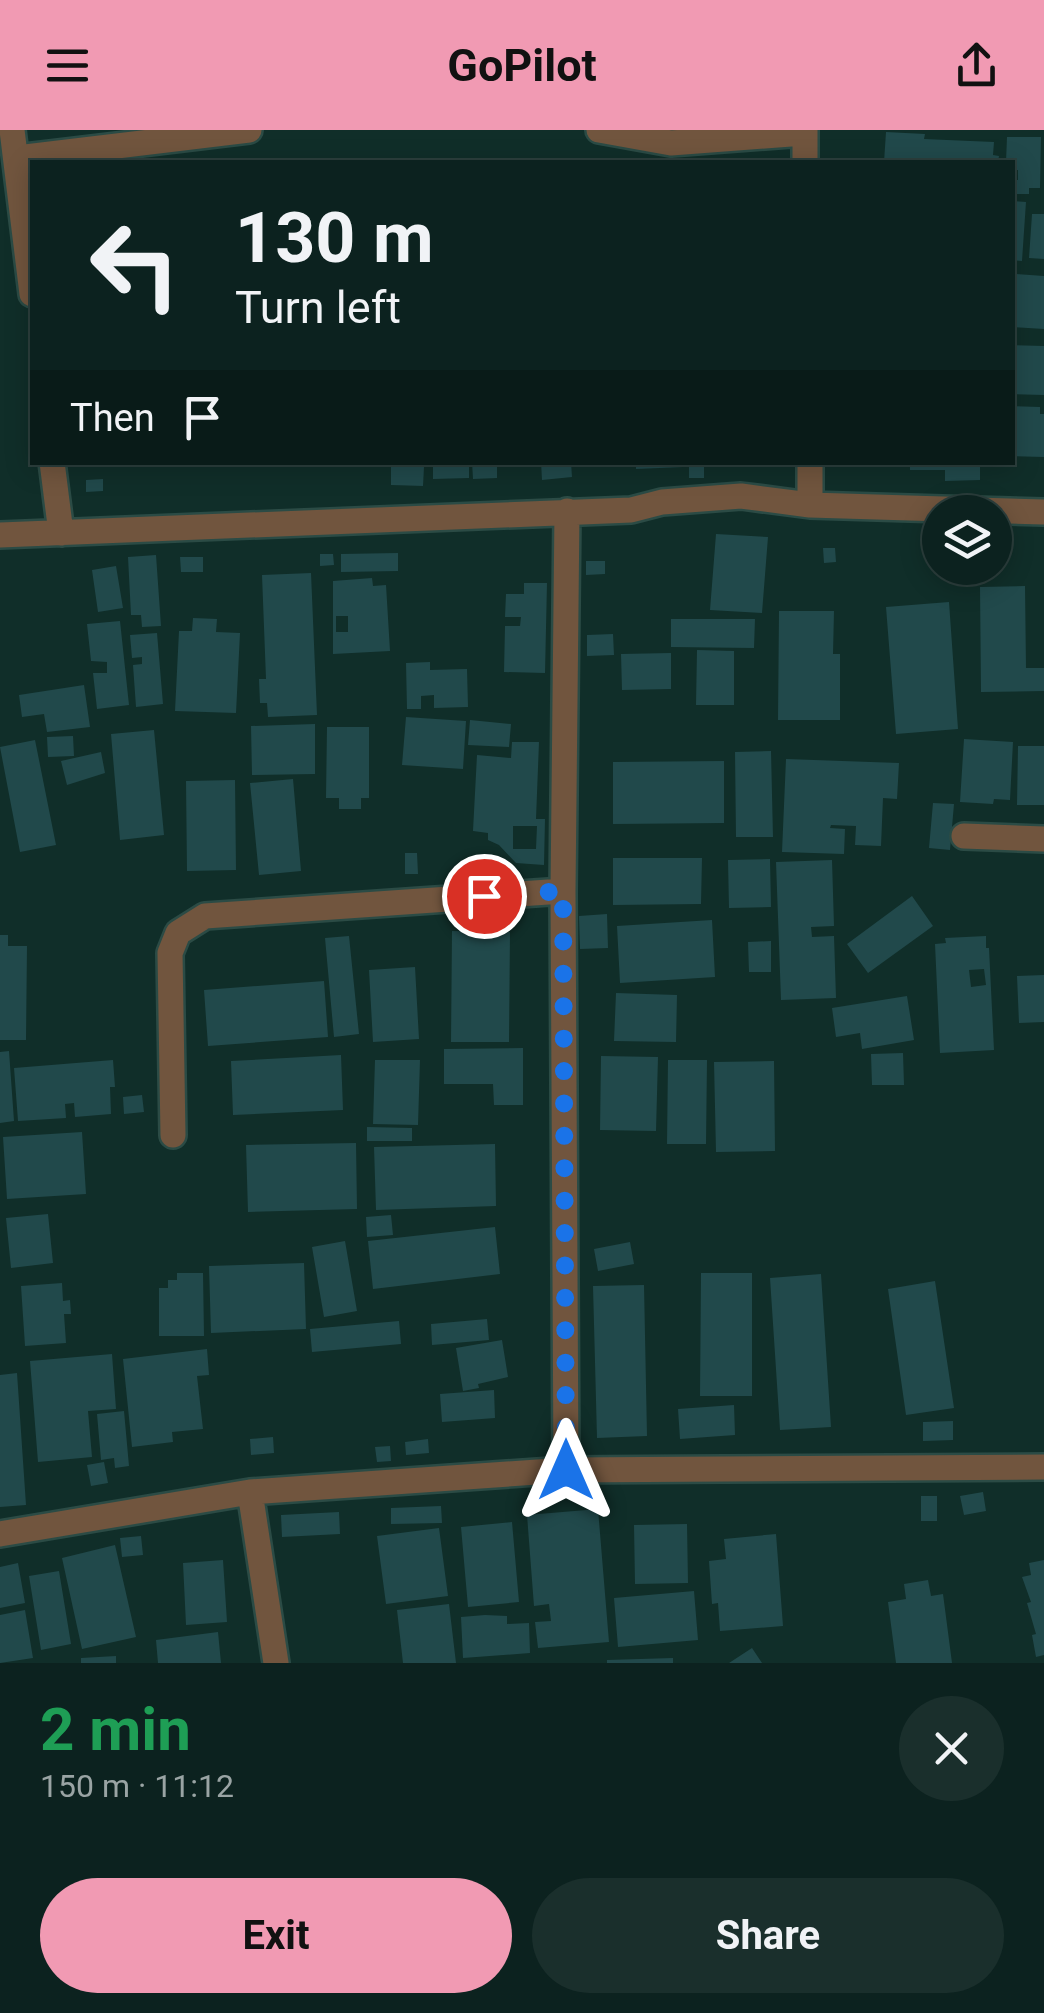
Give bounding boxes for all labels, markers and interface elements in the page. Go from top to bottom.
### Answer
icon: menu [40,38,95,93]
icon: share [949,38,1004,93]
text: GoPilot [447,39,597,92]
text: 130 m [235,197,434,279]
icon: left [70,200,200,330]
text: Turn left [235,281,401,334]
icon: arrive [175,390,230,445]
text: Then [70,396,155,440]
map controls [922,495,1012,585]
button: layers [922,495,1012,585]
pin [442,854,527,939]
icon: arrive [457,869,512,924]
position arrow [514,1418,618,1522]
text: 2 min [40,1694,191,1765]
button: close [899,1696,1004,1801]
text: 150 m · 11:12 [40,1767,234,1805]
button: Exit [40,1878,512,1993]
button: Share [532,1878,1004,1993]

